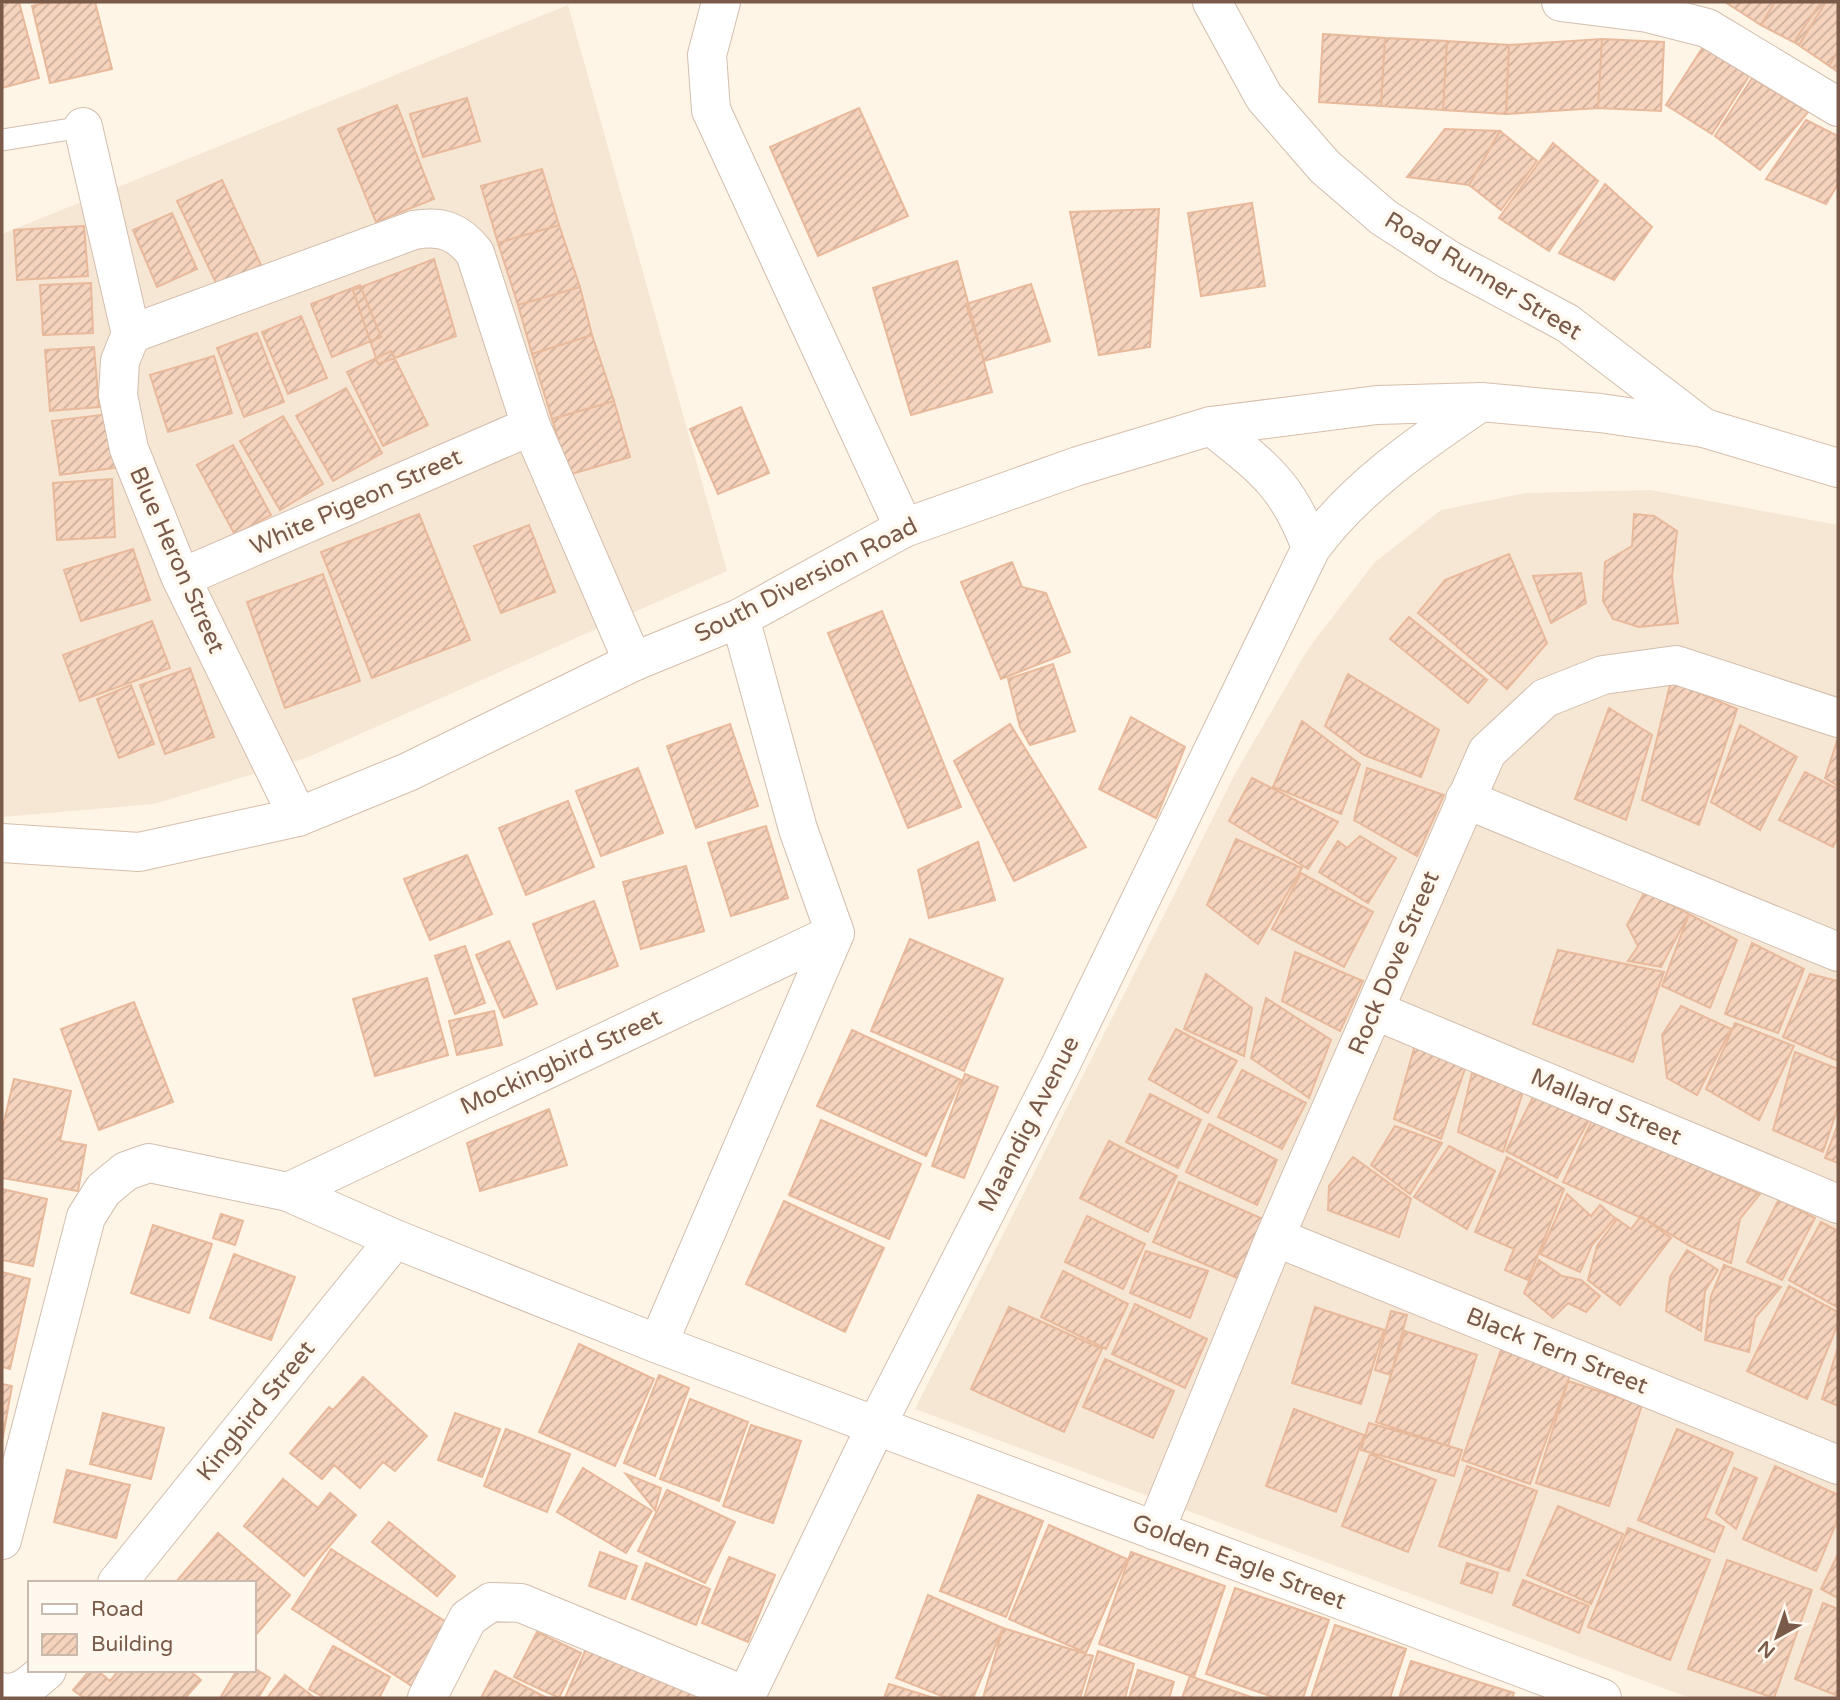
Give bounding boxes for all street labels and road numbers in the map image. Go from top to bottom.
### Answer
street label: Road Runner Street [1379,206,1587,346]
street label: White Pigeon Street [246,442,466,562]
street label: Blue Heron Street [123,462,231,658]
street label: South Diversion Road [690,511,922,649]
street label: Rock Dove Street [1342,867,1446,1059]
street label: Mockingbird Street [456,1003,666,1121]
street label: Maandig Avenue [972,1031,1086,1217]
street label: Mallard Street [1526,1062,1686,1152]
street label: Black Tern Street [1462,1301,1652,1401]
street label: Kingbird Street [191,1335,321,1487]
street label: Golden Eagle Street [1128,1508,1350,1616]

